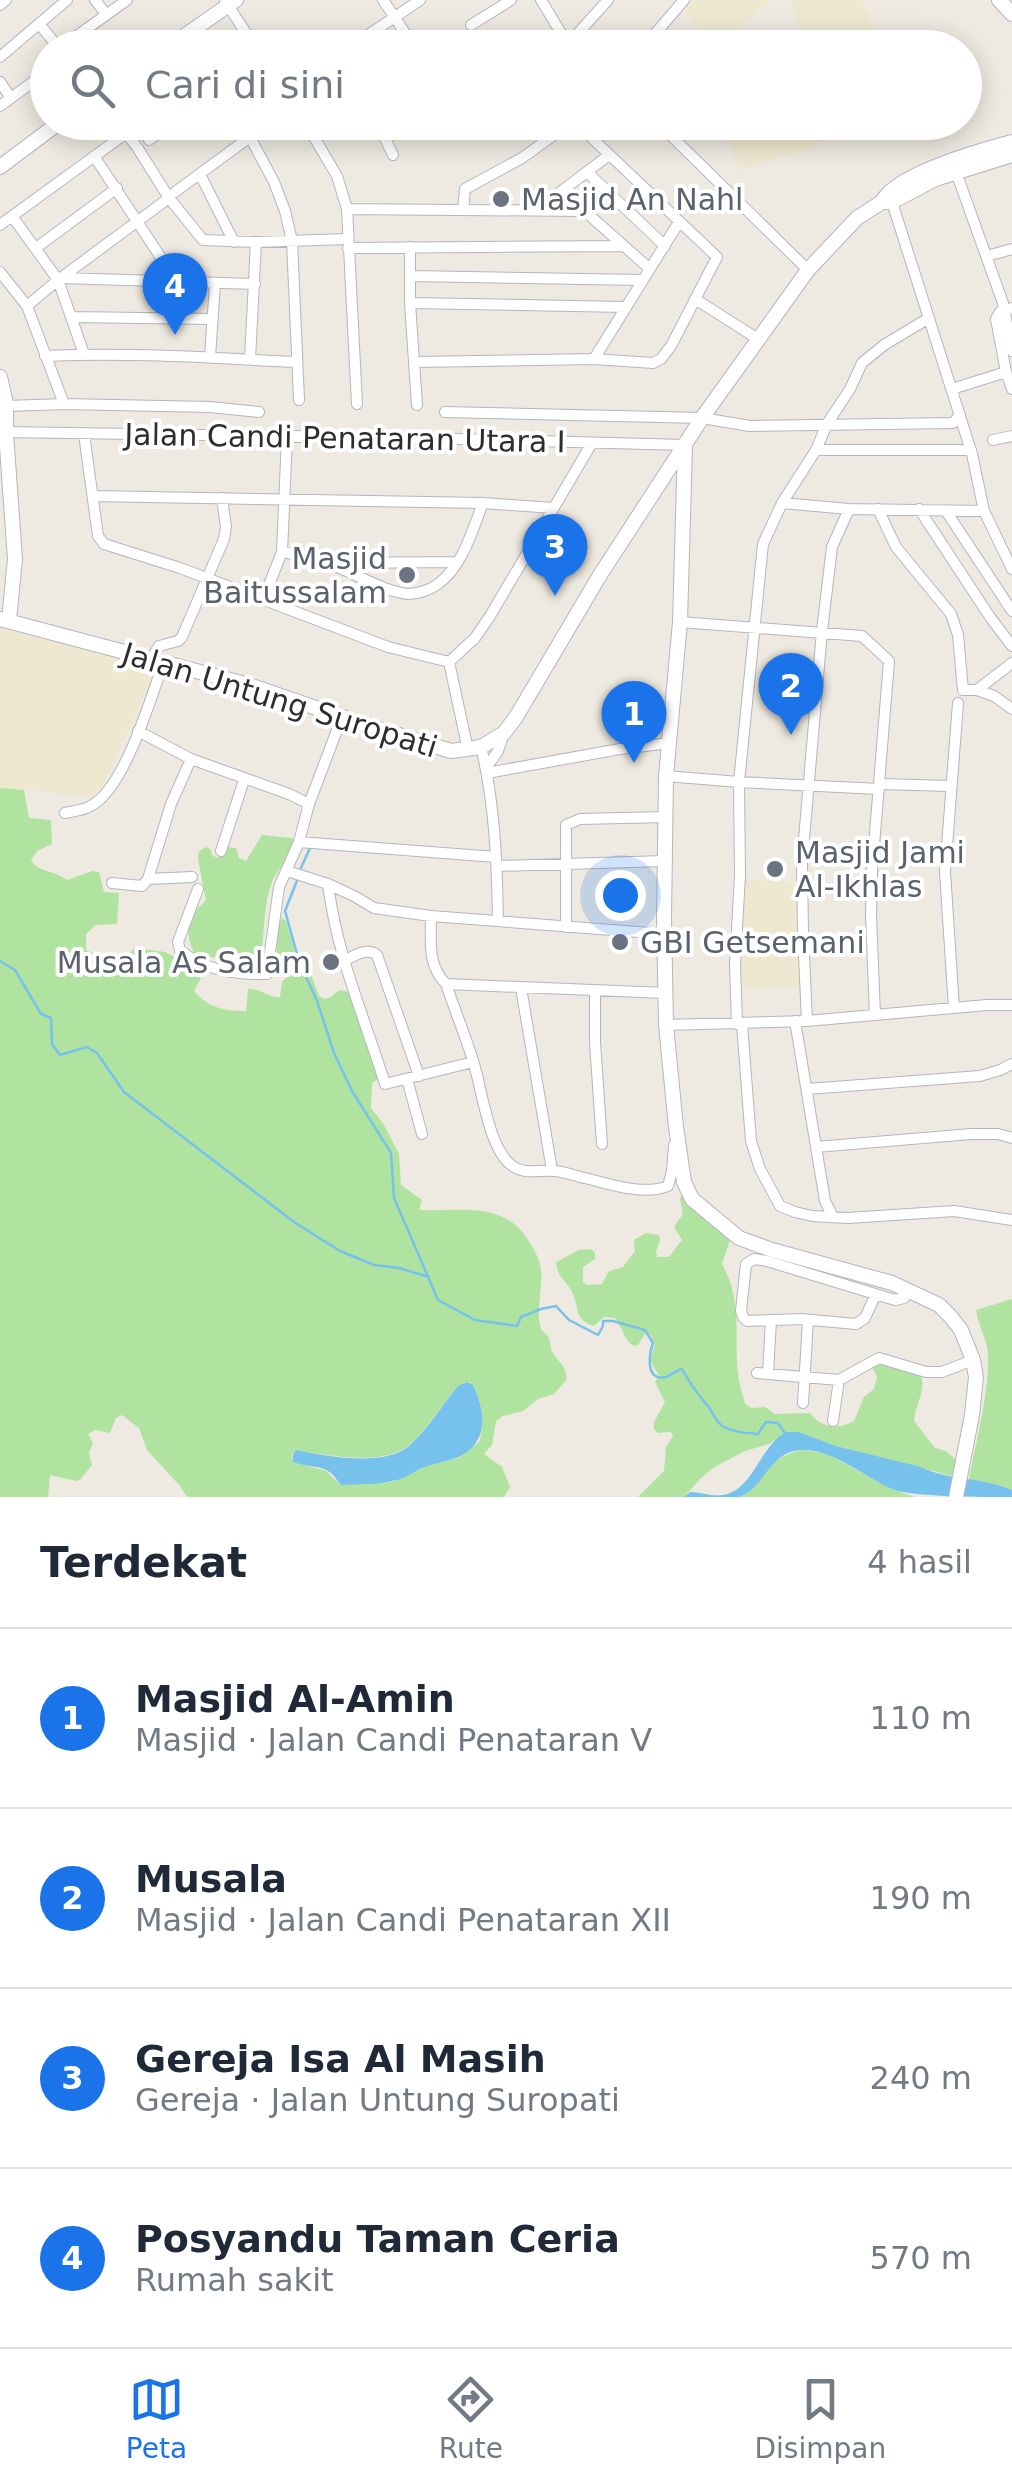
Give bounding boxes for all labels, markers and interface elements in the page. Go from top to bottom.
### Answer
search box [30,30,982,140]
icon: search [65,58,120,113]
text: Cari di sini [145,63,345,107]
place label: Masjid An Nahl [521,182,743,217]
marker: Masjid An Nahl [490,188,512,210]
pin: 4 [142,252,208,335]
street label: Jalan Candi Penataran Utara I [122,417,566,459]
pin: 3 [522,514,588,596]
place label: Masjid Baitussalam [203,541,387,610]
marker: Masjid Baitussalam [396,564,418,586]
street label: Jalan Untung Suropati [116,635,442,765]
pin: 2 [758,652,824,735]
pin: 1 [602,680,666,763]
place label: Masjid Jami Al-Ikhlas [795,835,965,904]
marker: Masjid Jami Al-Ikhlas [764,858,786,880]
your location [595,870,646,921]
place label: GBI Getsemani [640,925,865,960]
marker: GBI Getsemani [609,931,631,953]
place label: Musala As Salam [57,945,311,980]
marker: Musala As Salam [320,951,342,973]
text: Terdekat [40,1538,247,1587]
text: 4 hasil [867,1543,972,1581]
text: Masjid Al-Amin [135,1677,455,1721]
text: 1 [61,1699,84,1737]
text: 110 m [870,1699,972,1737]
text: Masjid · Jalan Candi Penataran V [135,1721,652,1759]
text: Musala [135,1857,287,1901]
text: 2 [61,1879,84,1917]
text: 190 m [870,1879,972,1917]
text: Masjid · Jalan Candi Penataran XII [135,1901,671,1939]
text: Gereja Isa Al Masih [135,2037,546,2081]
text: 3 [61,2059,84,2097]
text: 240 m [870,2059,972,2097]
text: Gereja · Jalan Untung Suropati [135,2081,620,2119]
text: Posyandu Taman Ceria [135,2217,620,2261]
text: 4 [61,2239,84,2277]
text: 570 m [870,2239,972,2277]
text: Rumah sakit [135,2261,334,2299]
tab: Peta [126,2372,187,2465]
tab: Rute [439,2372,503,2465]
tab: Disimpan [755,2372,886,2465]

